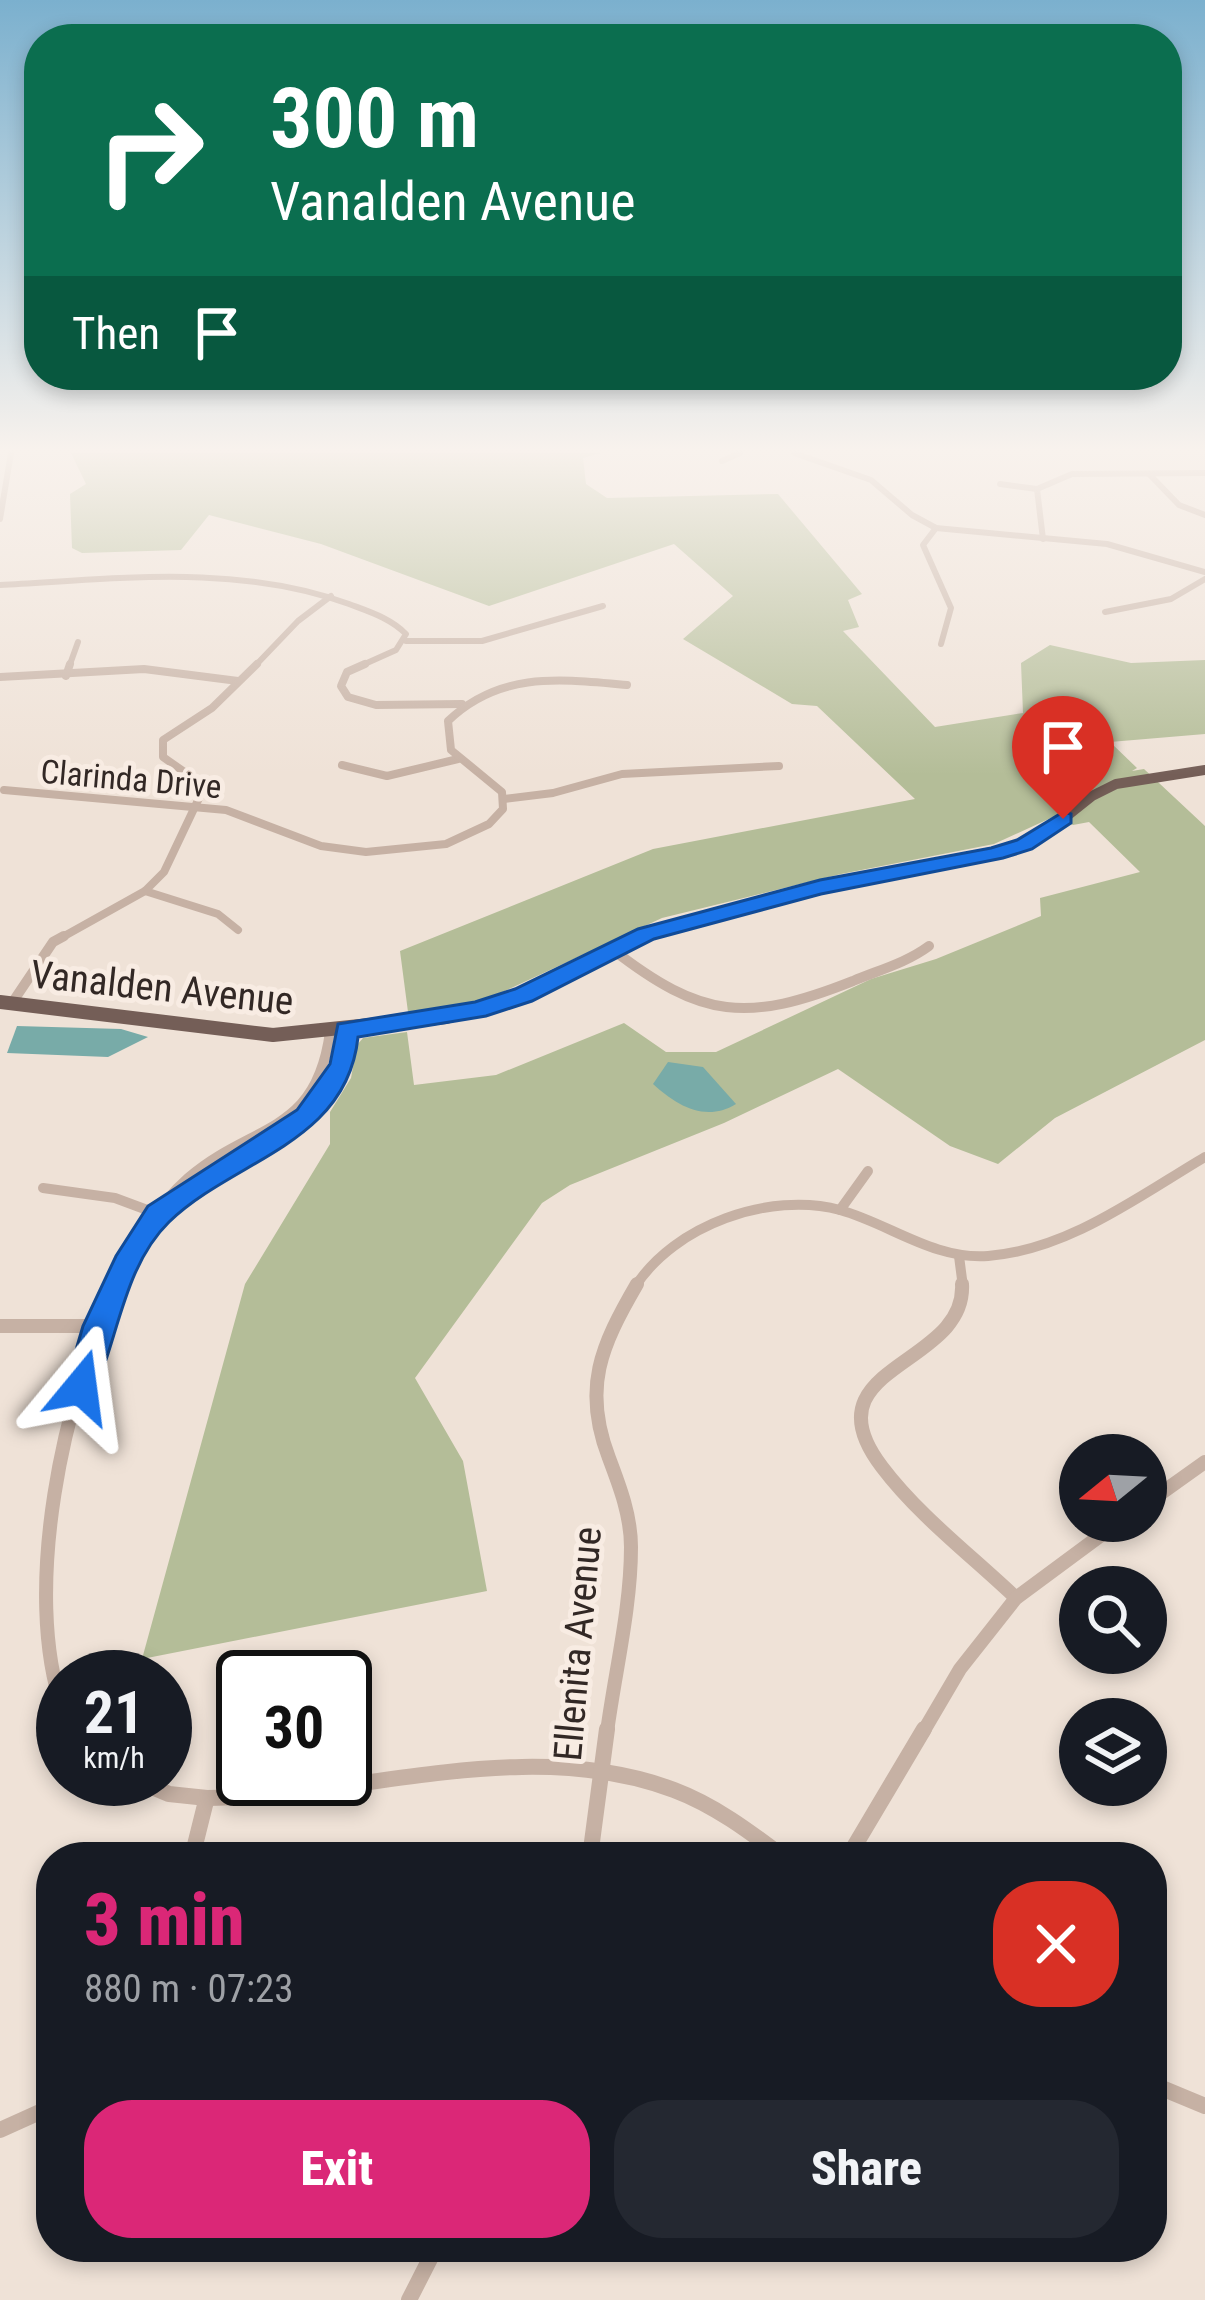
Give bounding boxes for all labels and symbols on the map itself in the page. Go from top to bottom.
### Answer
pin [1012,696,1114,819]
street label: Clarinda Drive [39,752,223,806]
street label: Vanalden Avenue [28,951,296,1025]
position arrow [18,1324,144,1450]
north arrow [1059,1434,1167,1542]
street label: Ellenita Avenue [545,1525,611,1763]
speed limit sign: 30 [216,1650,372,1806]

